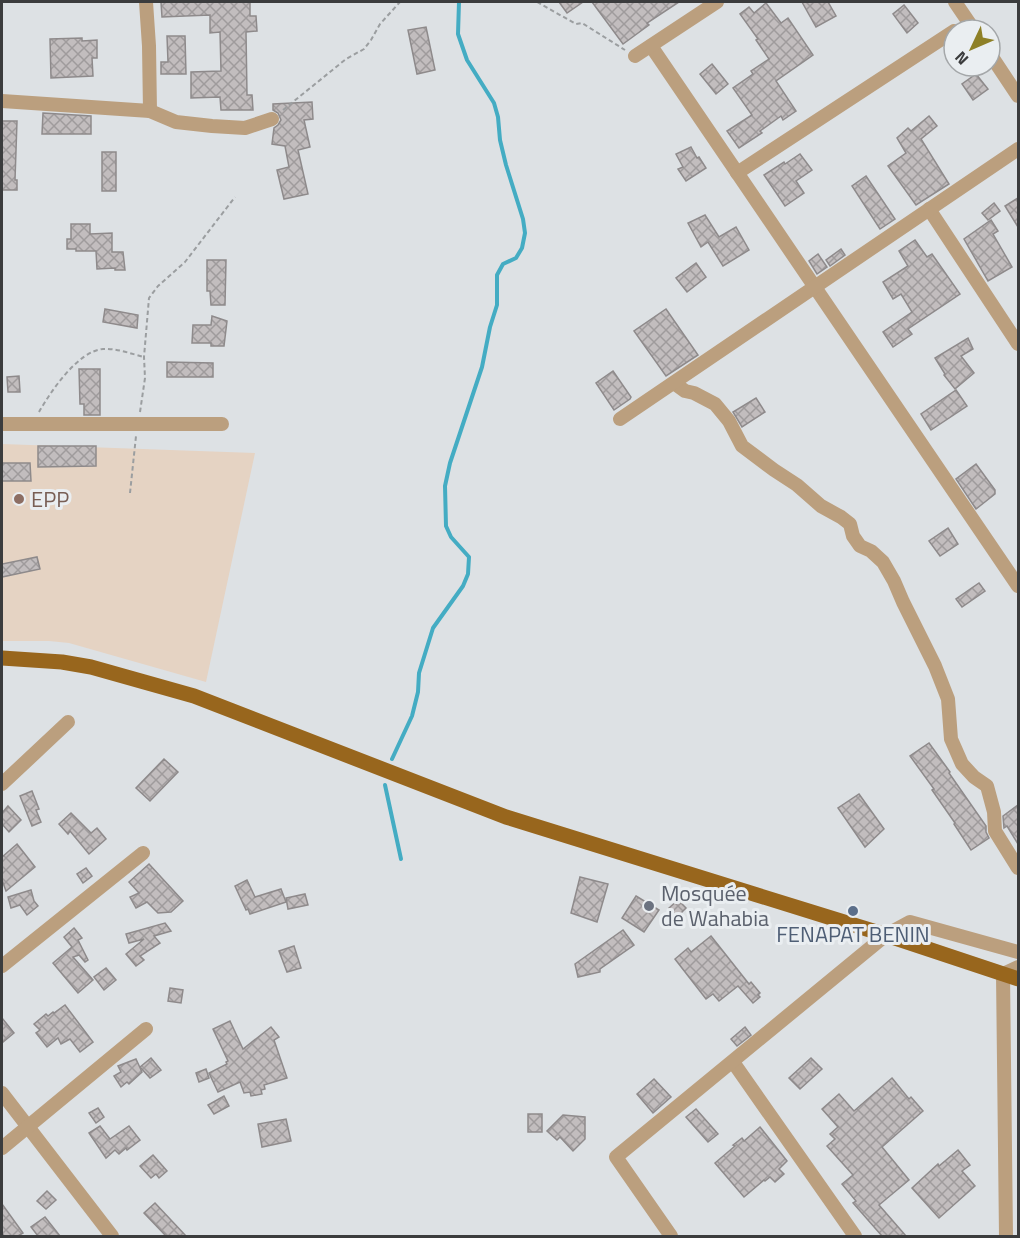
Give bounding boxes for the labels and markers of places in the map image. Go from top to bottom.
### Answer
place label: EPP [31,482,69,516]
marker: EPP [12,492,26,506]
place label: Mosquée de Wahabia [661,876,769,935]
marker: Mosquée de Wahabia [642,899,656,913]
marker: FENAPAT BENIN [846,904,860,918]
place label: FENAPAT BENIN [776,917,930,951]

